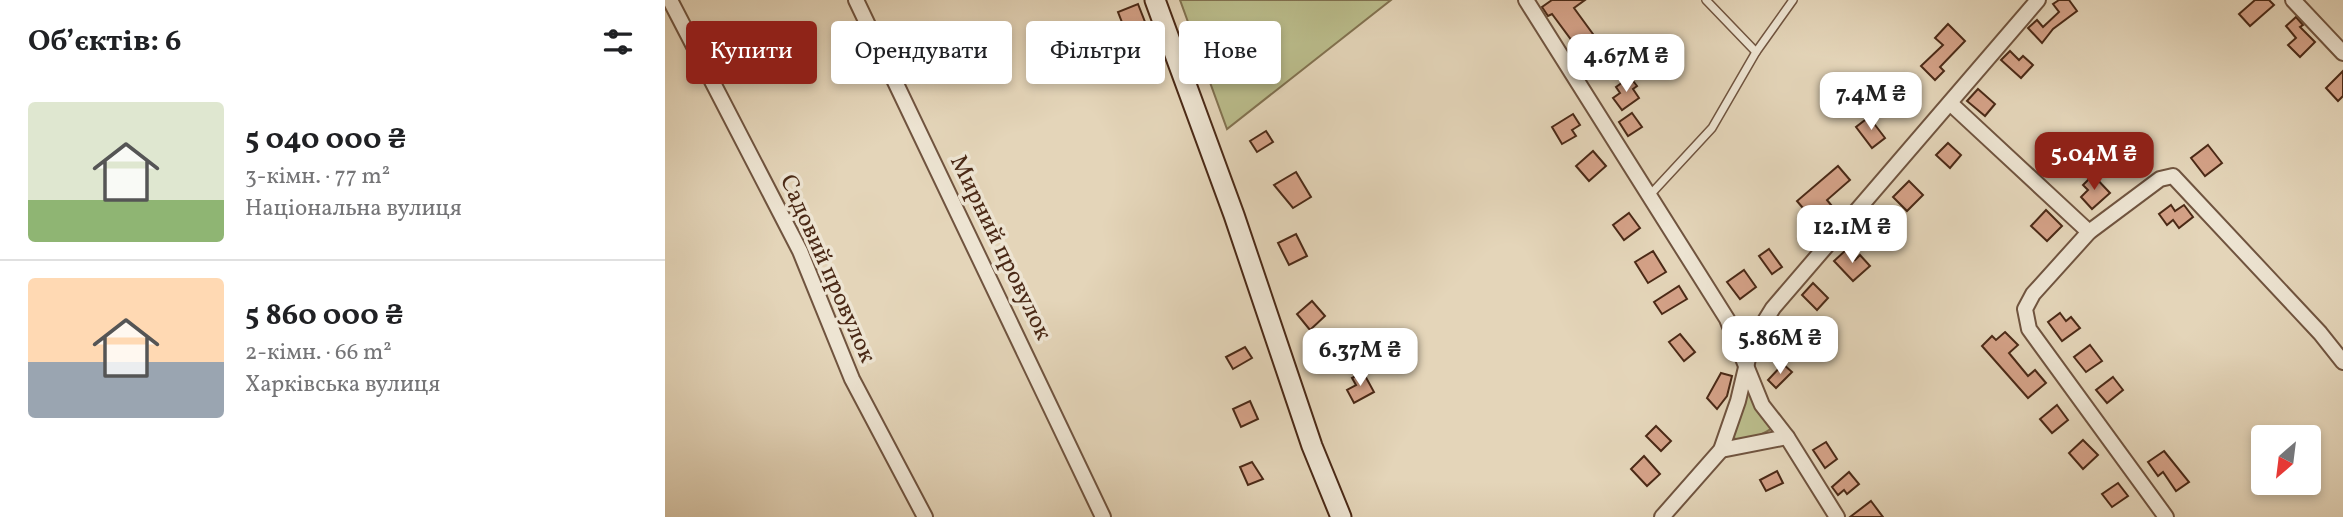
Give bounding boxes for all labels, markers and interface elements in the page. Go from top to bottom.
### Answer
text: Об’єктів: 6 [28,21,181,63]
chip: Купити [686,21,817,84]
chip: Орендувати [831,21,1012,84]
chip: Фільтри [1026,21,1165,84]
chip: Нове [1179,21,1281,84]
icon: filters [599,23,637,61]
pin: 4.67M ₴ [1561,34,1691,94]
text: 4.67M ₴ [1583,41,1669,73]
pin: 7.4M ₴ [1814,72,1928,132]
text: 7.4M ₴ [1836,79,1906,111]
text: 5 040 000 ₴ [245,119,406,161]
icon: home [84,130,168,214]
pin: 5.04M ₴ [2029,132,2159,192]
text: 5.04M ₴ [2051,139,2137,171]
street label: Мирний провулок [940,150,1060,346]
text: 3-кімн. · 77 m² [245,161,390,193]
street label: Садовий провулок [770,169,884,369]
text: Національна вулиця [245,193,462,225]
pin: 12.1M ₴ [1787,205,1917,265]
text: 12.1M ₴ [1813,212,1891,244]
text: 5 860 000 ₴ [245,295,404,337]
icon: home [84,306,168,390]
pin: 5.86M ₴ [1715,316,1845,376]
text: 5.86M ₴ [1738,323,1822,355]
pin: 6.37M ₴ [1295,328,1425,388]
text: 6.37M ₴ [1319,335,1401,367]
text: 2-кімн. · 66 m² [245,337,392,369]
text: Харківська вулиця [245,369,440,401]
north arrow [2251,425,2321,495]
map controls [2251,425,2321,495]

